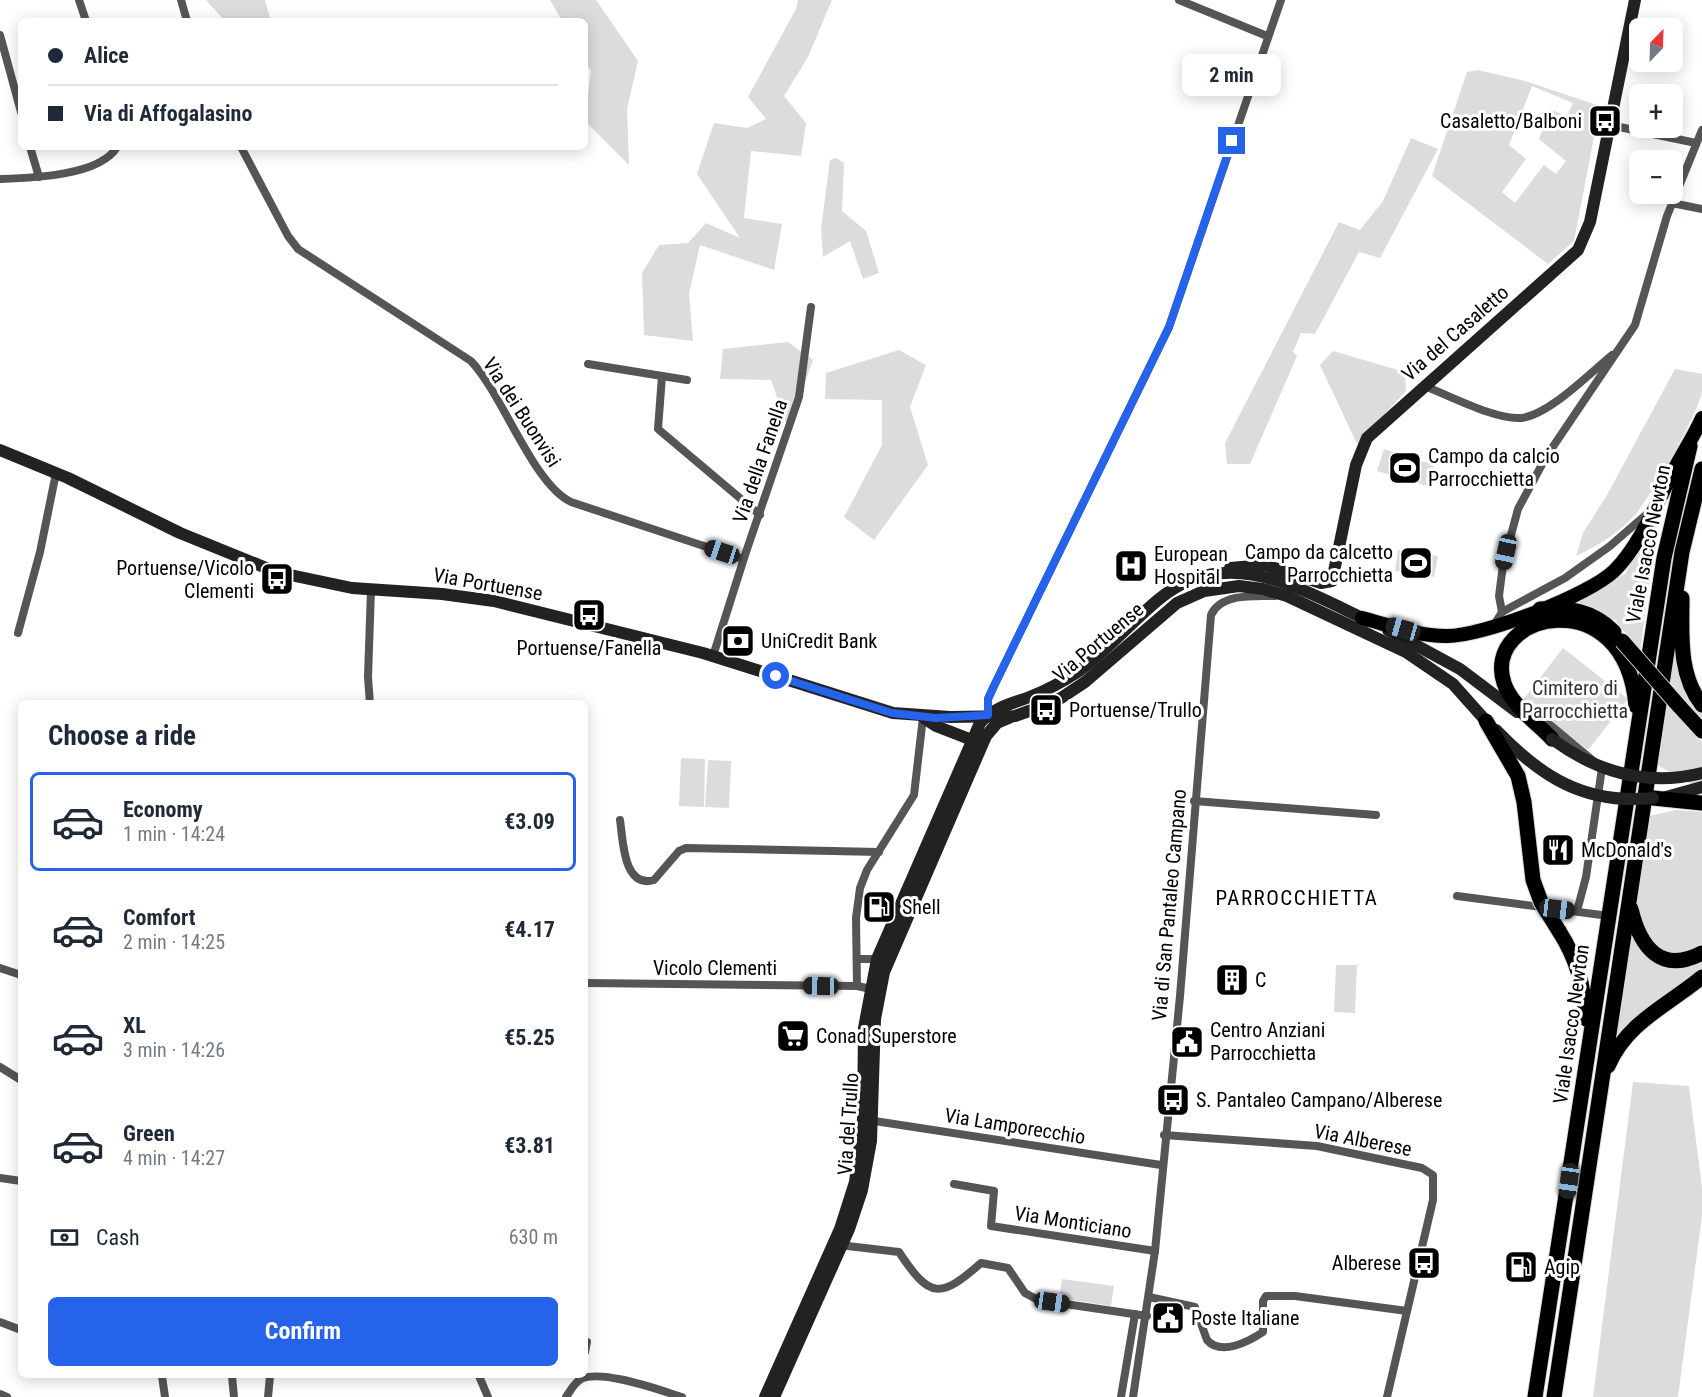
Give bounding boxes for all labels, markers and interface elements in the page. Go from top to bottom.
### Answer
north arrow [1629,18,1683,72]
map controls [1629,18,1683,204]
text: Alice [84,43,129,68]
callout: 2 min [1182,54,1282,96]
text: 2 min [1209,63,1254,87]
button: + [1629,84,1683,138]
text: Via di Affogalasino [84,101,252,126]
bus stop icon: Casaletto/Balboni [1587,103,1623,139]
place label: Casaletto/Balboni [1440,109,1582,133]
route end [1218,127,1245,154]
button: − [1629,150,1683,204]
street label: Via del Casaletto [1397,280,1513,386]
street label: Via dei Buonvisi [478,353,566,471]
street label: Via della Fanella [728,396,792,526]
place label: Campo da calcio Parrocchietta [1428,444,1560,491]
sports icon: Campo da calcio Parrocchietta [1387,450,1423,486]
street label: Viale Isacco Newton [1621,463,1675,625]
car [1493,533,1519,571]
car [702,538,742,566]
place label: Campo da calcetto Parrocchietta [1245,540,1393,587]
place label: European Hospital [1154,542,1228,589]
sports icon: Campo da calcetto Parrocchietta [1398,545,1434,581]
hospital icon: European Hospital [1113,548,1149,584]
place label: Portuense/Vicolo Clementi [116,556,254,603]
bus stop icon: Portuense/Vicolo Clementi [259,561,295,597]
street label: Via Portuense [431,563,545,605]
bus stop icon: Portuense/Fanella [571,597,607,633]
street label: Via Portuense [1048,597,1148,687]
car [1383,615,1423,643]
bank icon: UniCredit Bank [720,623,756,659]
place label: UniCredit Bank [761,629,877,653]
place label: Portuense/Fanella [517,636,661,660]
route start [762,662,789,689]
park label: Cimitero di Parrocchietta [1522,676,1628,723]
bus stop icon: Portuense/Trullo [1028,692,1064,728]
place label: Portuense/Trullo [1069,698,1202,722]
text: Choose a ride [48,720,196,752]
street label: Via di San Pantaleo Campano [1147,788,1191,1022]
icon: car [51,795,105,849]
text: Economy [123,797,203,822]
text: €3.09 [504,809,555,834]
text: 1 min · 14:24 [123,822,225,846]
restaurant icon: McDonald's [1540,832,1576,868]
place label: McDonald's [1581,838,1672,862]
district label: PARROCCHIETTA [1216,886,1378,910]
fuel station icon: Shell [861,889,897,925]
place label: Shell [902,895,941,919]
car [1538,898,1576,920]
icon: car [51,903,105,957]
text: Comfort [123,905,196,930]
text: €4.17 [504,917,555,942]
text: 2 min · 14:25 [123,930,225,954]
street label: Viale Isacco Newton [1548,943,1594,1105]
street label: Vicolo Clementi [653,956,777,980]
building icon: C [1214,962,1250,998]
place label: C [1255,968,1266,992]
car [803,977,839,995]
icon: car [51,1011,105,1065]
text: XL [123,1013,146,1038]
supermarket icon: Conad Superstore [775,1018,811,1054]
place label: Centro Anziani Parrocchietta [1210,1018,1325,1065]
place label: Conad Superstore [816,1024,957,1048]
public building icon: Centro Anziani Parrocchietta [1169,1024,1205,1060]
text: €5.25 [504,1025,555,1050]
text: 3 min · 14:26 [123,1038,225,1062]
street label: Via del Trullo [832,1072,864,1176]
bus stop icon: S. Pantaleo Campano/Alberese [1155,1082,1191,1118]
place label: S. Pantaleo Campano/Alberese [1196,1088,1442,1112]
street label: Via Lamporecchio [943,1103,1087,1149]
icon: car [51,1119,105,1173]
street label: Via Alberese [1312,1119,1414,1161]
text: Green [123,1121,175,1146]
text: €3.81 [504,1133,555,1158]
text: 4 min · 14:27 [123,1146,225,1170]
car [1558,1162,1580,1200]
street label: Via Monticiano [1013,1201,1133,1243]
icon: cash [48,1221,81,1254]
text: Cash [96,1225,140,1250]
text: 630 m [509,1225,558,1249]
bus stop icon: Alberese [1406,1245,1442,1281]
fuel station icon: Agip [1503,1249,1539,1285]
place label: Alberese [1332,1251,1401,1275]
place label: Agip [1544,1255,1580,1279]
car [1033,1291,1071,1313]
button: Confirm [48,1297,558,1366]
public building icon: Poste Italiane [1150,1300,1186,1336]
place label: Poste Italiane [1191,1306,1299,1330]

